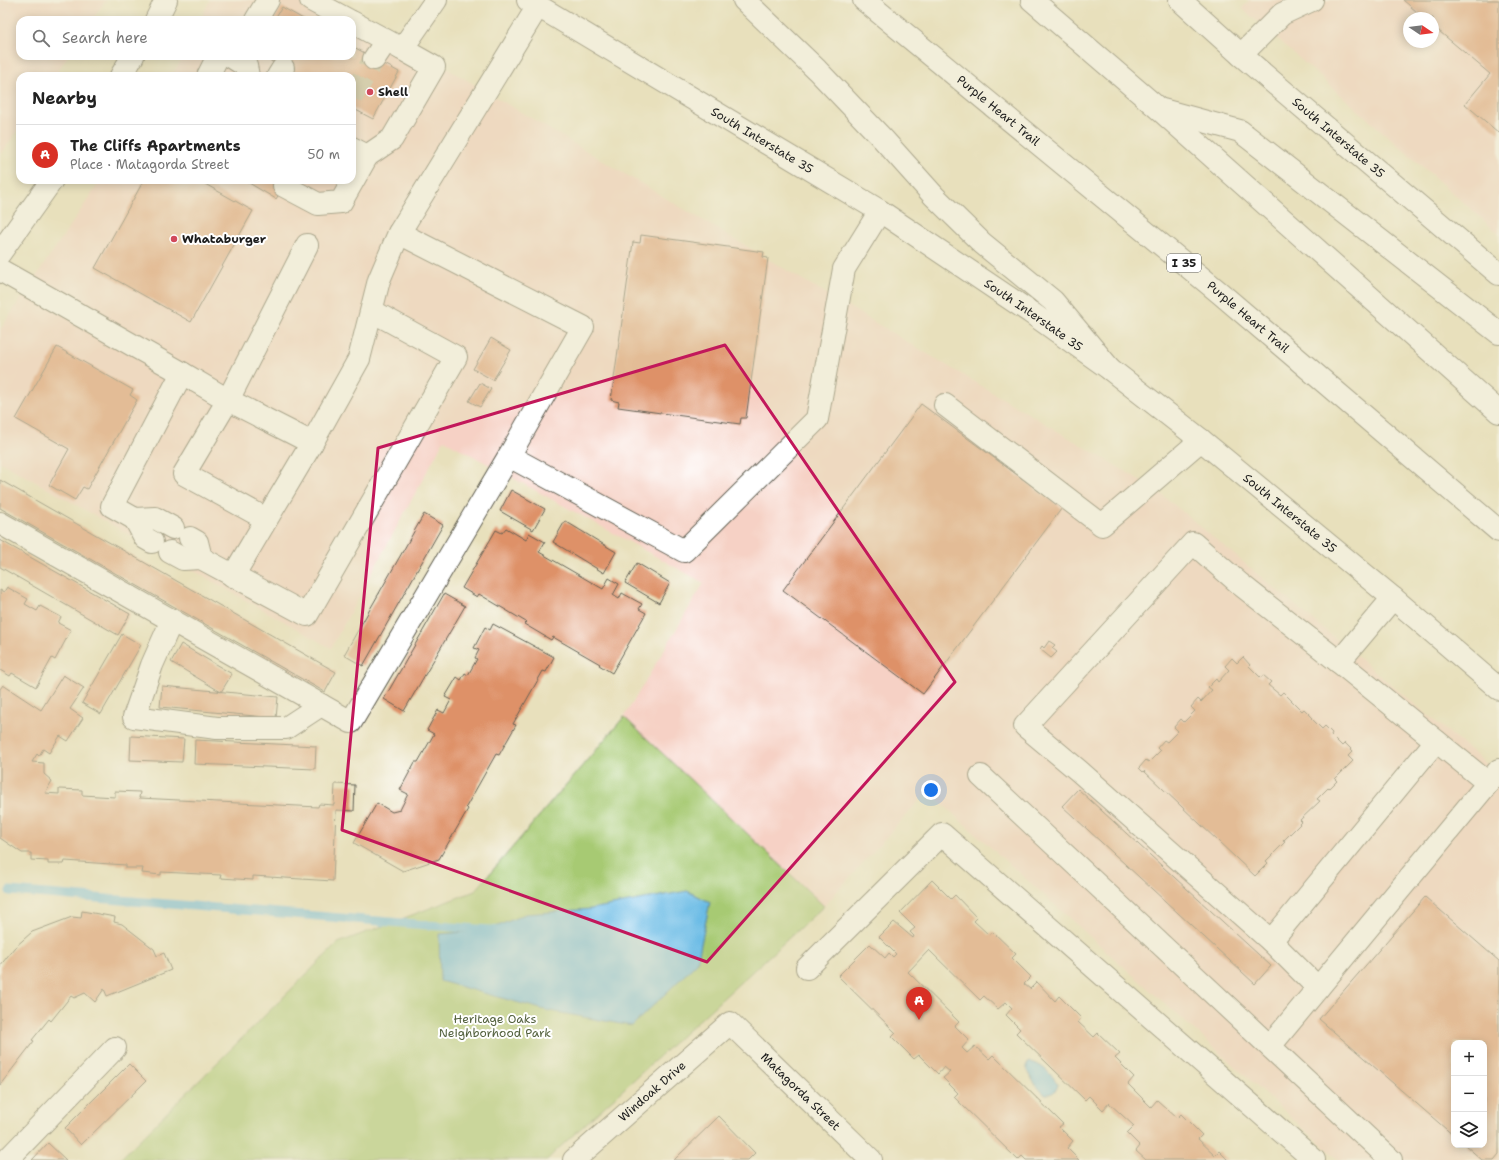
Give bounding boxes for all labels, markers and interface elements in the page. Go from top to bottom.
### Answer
north arrow [1403,12,1439,48]
search box [16,16,356,60]
icon: search [30,27,52,49]
text: Search here [62,28,148,48]
street label: Purple Heart Trail [953,72,1044,150]
place label: Shell [378,84,408,100]
text: Nearby [32,87,97,109]
marker: Shell [365,87,375,97]
street label: South Interstate 35 [1289,94,1388,182]
street label: South Interstate 35 [708,103,816,177]
text: The Cliffs Apartments [70,136,241,156]
text: A [40,146,50,163]
text: 50 m [307,146,340,163]
text: Place · Matagorda Street [70,156,230,173]
place label: Whataburger [182,231,267,247]
marker: Whataburger [169,234,179,244]
road number: I 35 [1167,254,1201,272]
street label: South Interstate 35 [981,275,1086,355]
street label: Purple Heart Trail [1204,278,1293,357]
street label: South Interstate 35 [1240,470,1340,556]
your location [921,780,941,800]
pin: A [906,987,932,1020]
park label: Heritage Oaks Neighborhood Park [439,1011,551,1041]
map controls [1451,1040,1487,1148]
button: + [1451,1040,1487,1076]
street label: Matagorda Street [757,1049,844,1134]
street label: Windoak Drive [615,1057,689,1125]
button: − [1451,1076,1487,1112]
button: layers [1451,1112,1487,1148]

